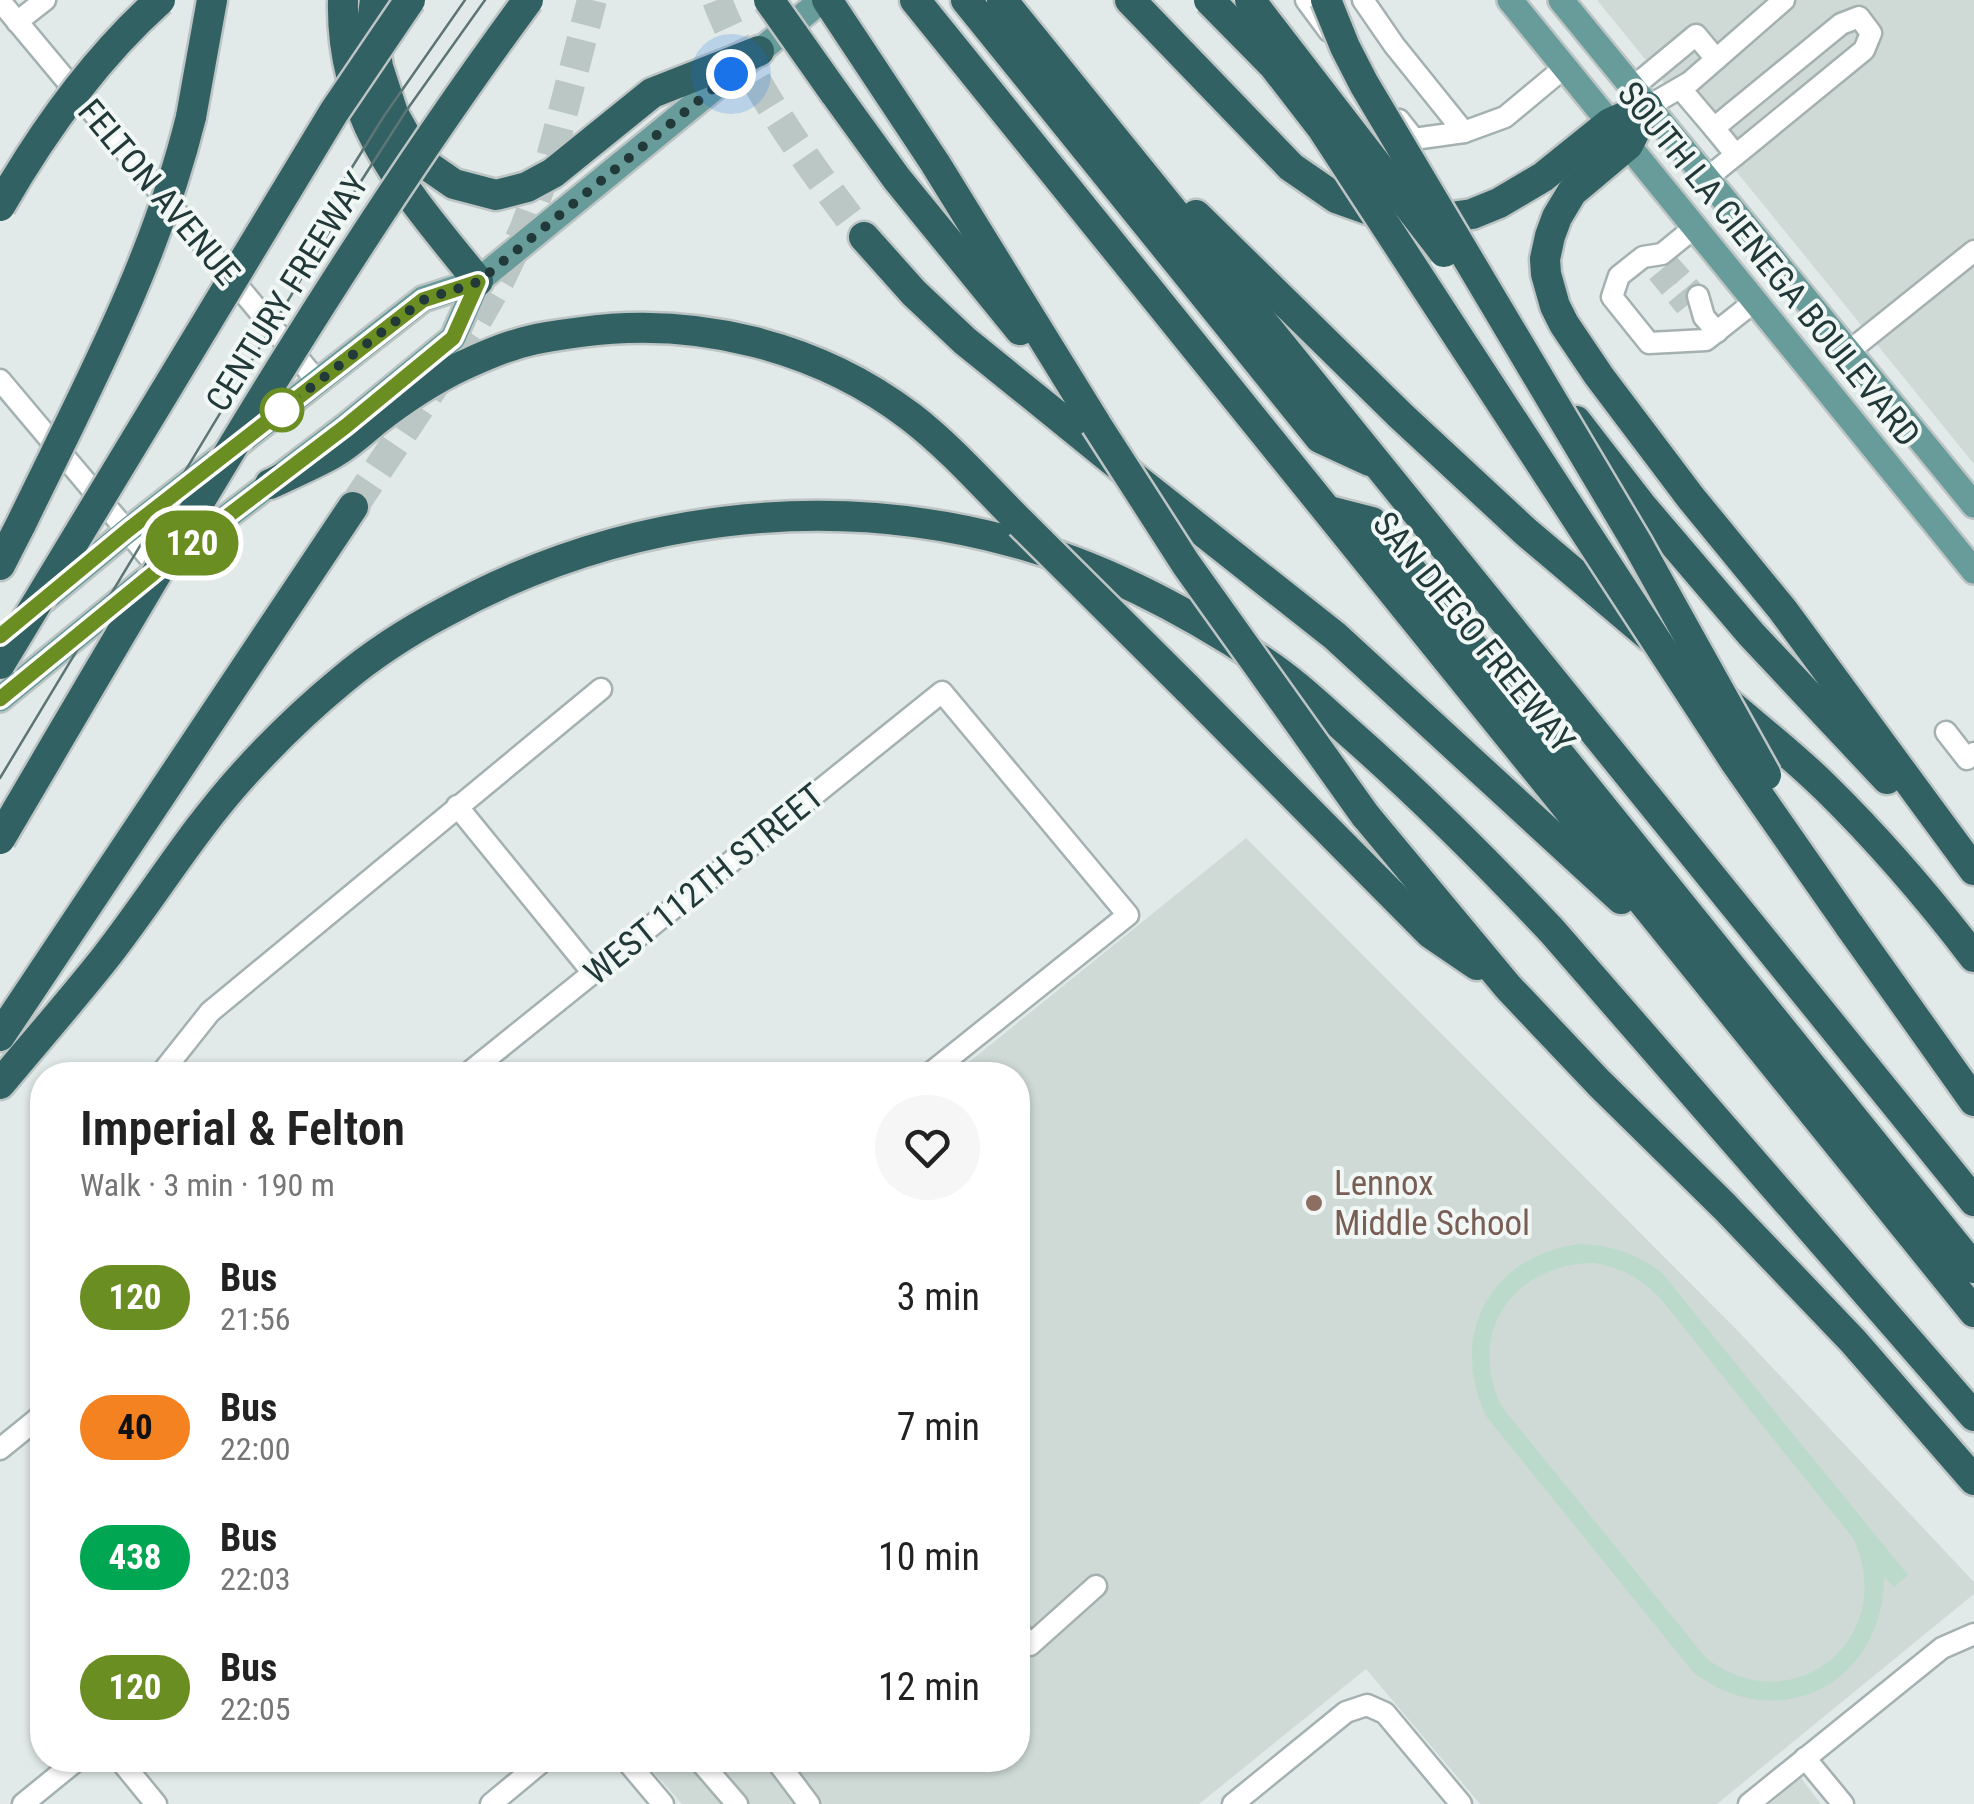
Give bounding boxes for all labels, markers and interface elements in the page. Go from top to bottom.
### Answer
your location [706,49,756,99]
street label: SOUTH LA CIENEGA BOULEVARD [1609,74,1928,455]
street label: FELTON AVENUE [69,91,248,293]
street label: CENTURY FREEWAY [198,165,377,419]
unlabelled marker [261,389,303,431]
street label: SAN DIEGO FREEWAY [1364,504,1583,761]
line badge: 120 [134,510,250,576]
text: 120 [165,523,219,564]
street label: WEST 112TH STREET [576,775,832,993]
button: heart [875,1095,980,1200]
text: Imperial & Felton [80,1100,405,1157]
place label: Lennox Middle School [1334,1163,1530,1244]
text: Walk · 3 min · 190 m [80,1166,335,1204]
marker: Lennox Middle School [1303,1192,1325,1214]
text: Bus [220,1256,277,1300]
text: 3 min [897,1275,980,1319]
text: 120 [108,1277,162,1318]
text: 21:56 [220,1300,291,1338]
text: Bus [220,1386,277,1430]
text: 7 min [897,1405,980,1449]
text: 40 [117,1407,153,1448]
text: 22:00 [220,1430,291,1468]
text: Bus [220,1516,277,1560]
text: 10 min [878,1535,980,1579]
text: 438 [108,1537,162,1578]
text: 22:03 [220,1560,291,1598]
text: Bus [220,1646,277,1690]
text: 12 min [878,1665,980,1709]
text: 120 [108,1667,162,1708]
text: 22:05 [220,1690,291,1728]

